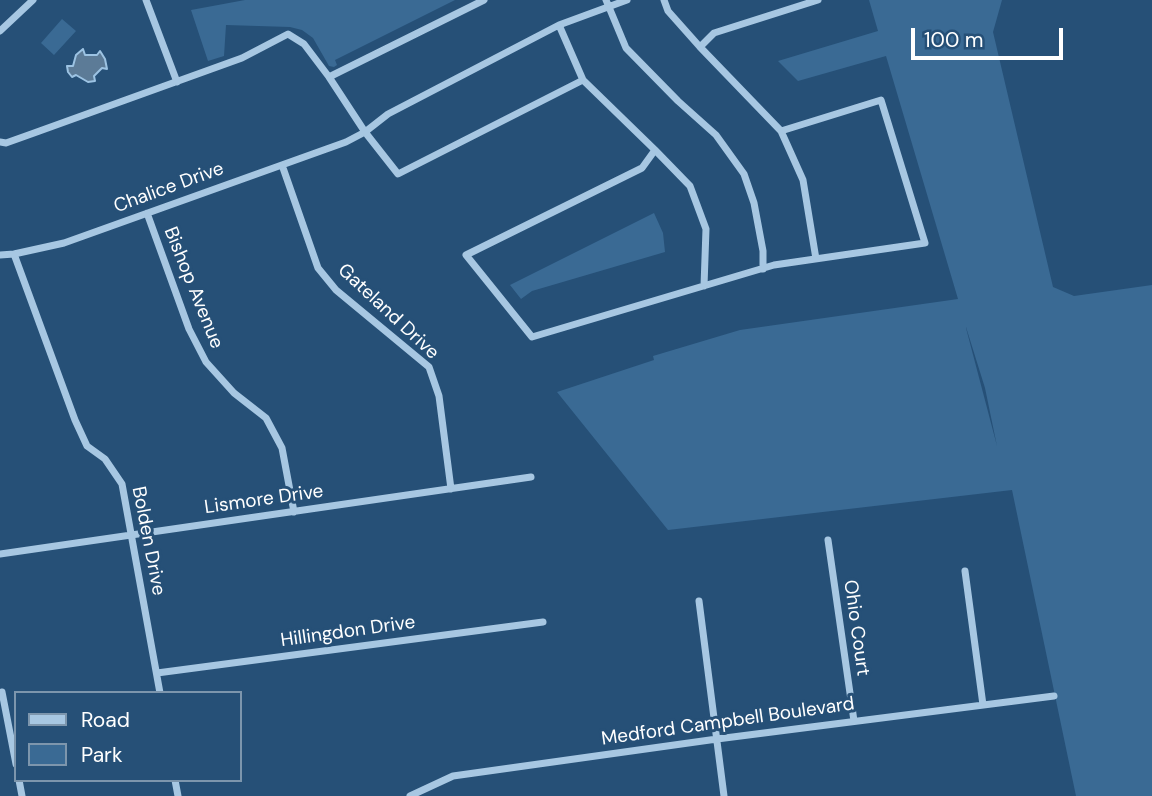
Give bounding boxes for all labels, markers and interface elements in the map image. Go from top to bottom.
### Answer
scale bar [914,14,1066,58]
text: 100 m [924,26,984,54]
street label: Chalice Drive [111,158,227,218]
street label: Bishop Avenue [158,224,228,352]
street label: Gateland Drive [333,259,443,365]
street label: Lismore Drive [203,480,325,520]
street label: Bolden Drive [126,485,170,597]
street label: Ohio Court [838,579,874,677]
street label: Hillingdon Drive [279,611,417,653]
legend [14,691,242,782]
street label: Medford Campbell Boulevard [600,693,856,751]
text: Road [81,706,130,734]
text: Park [81,741,122,769]

